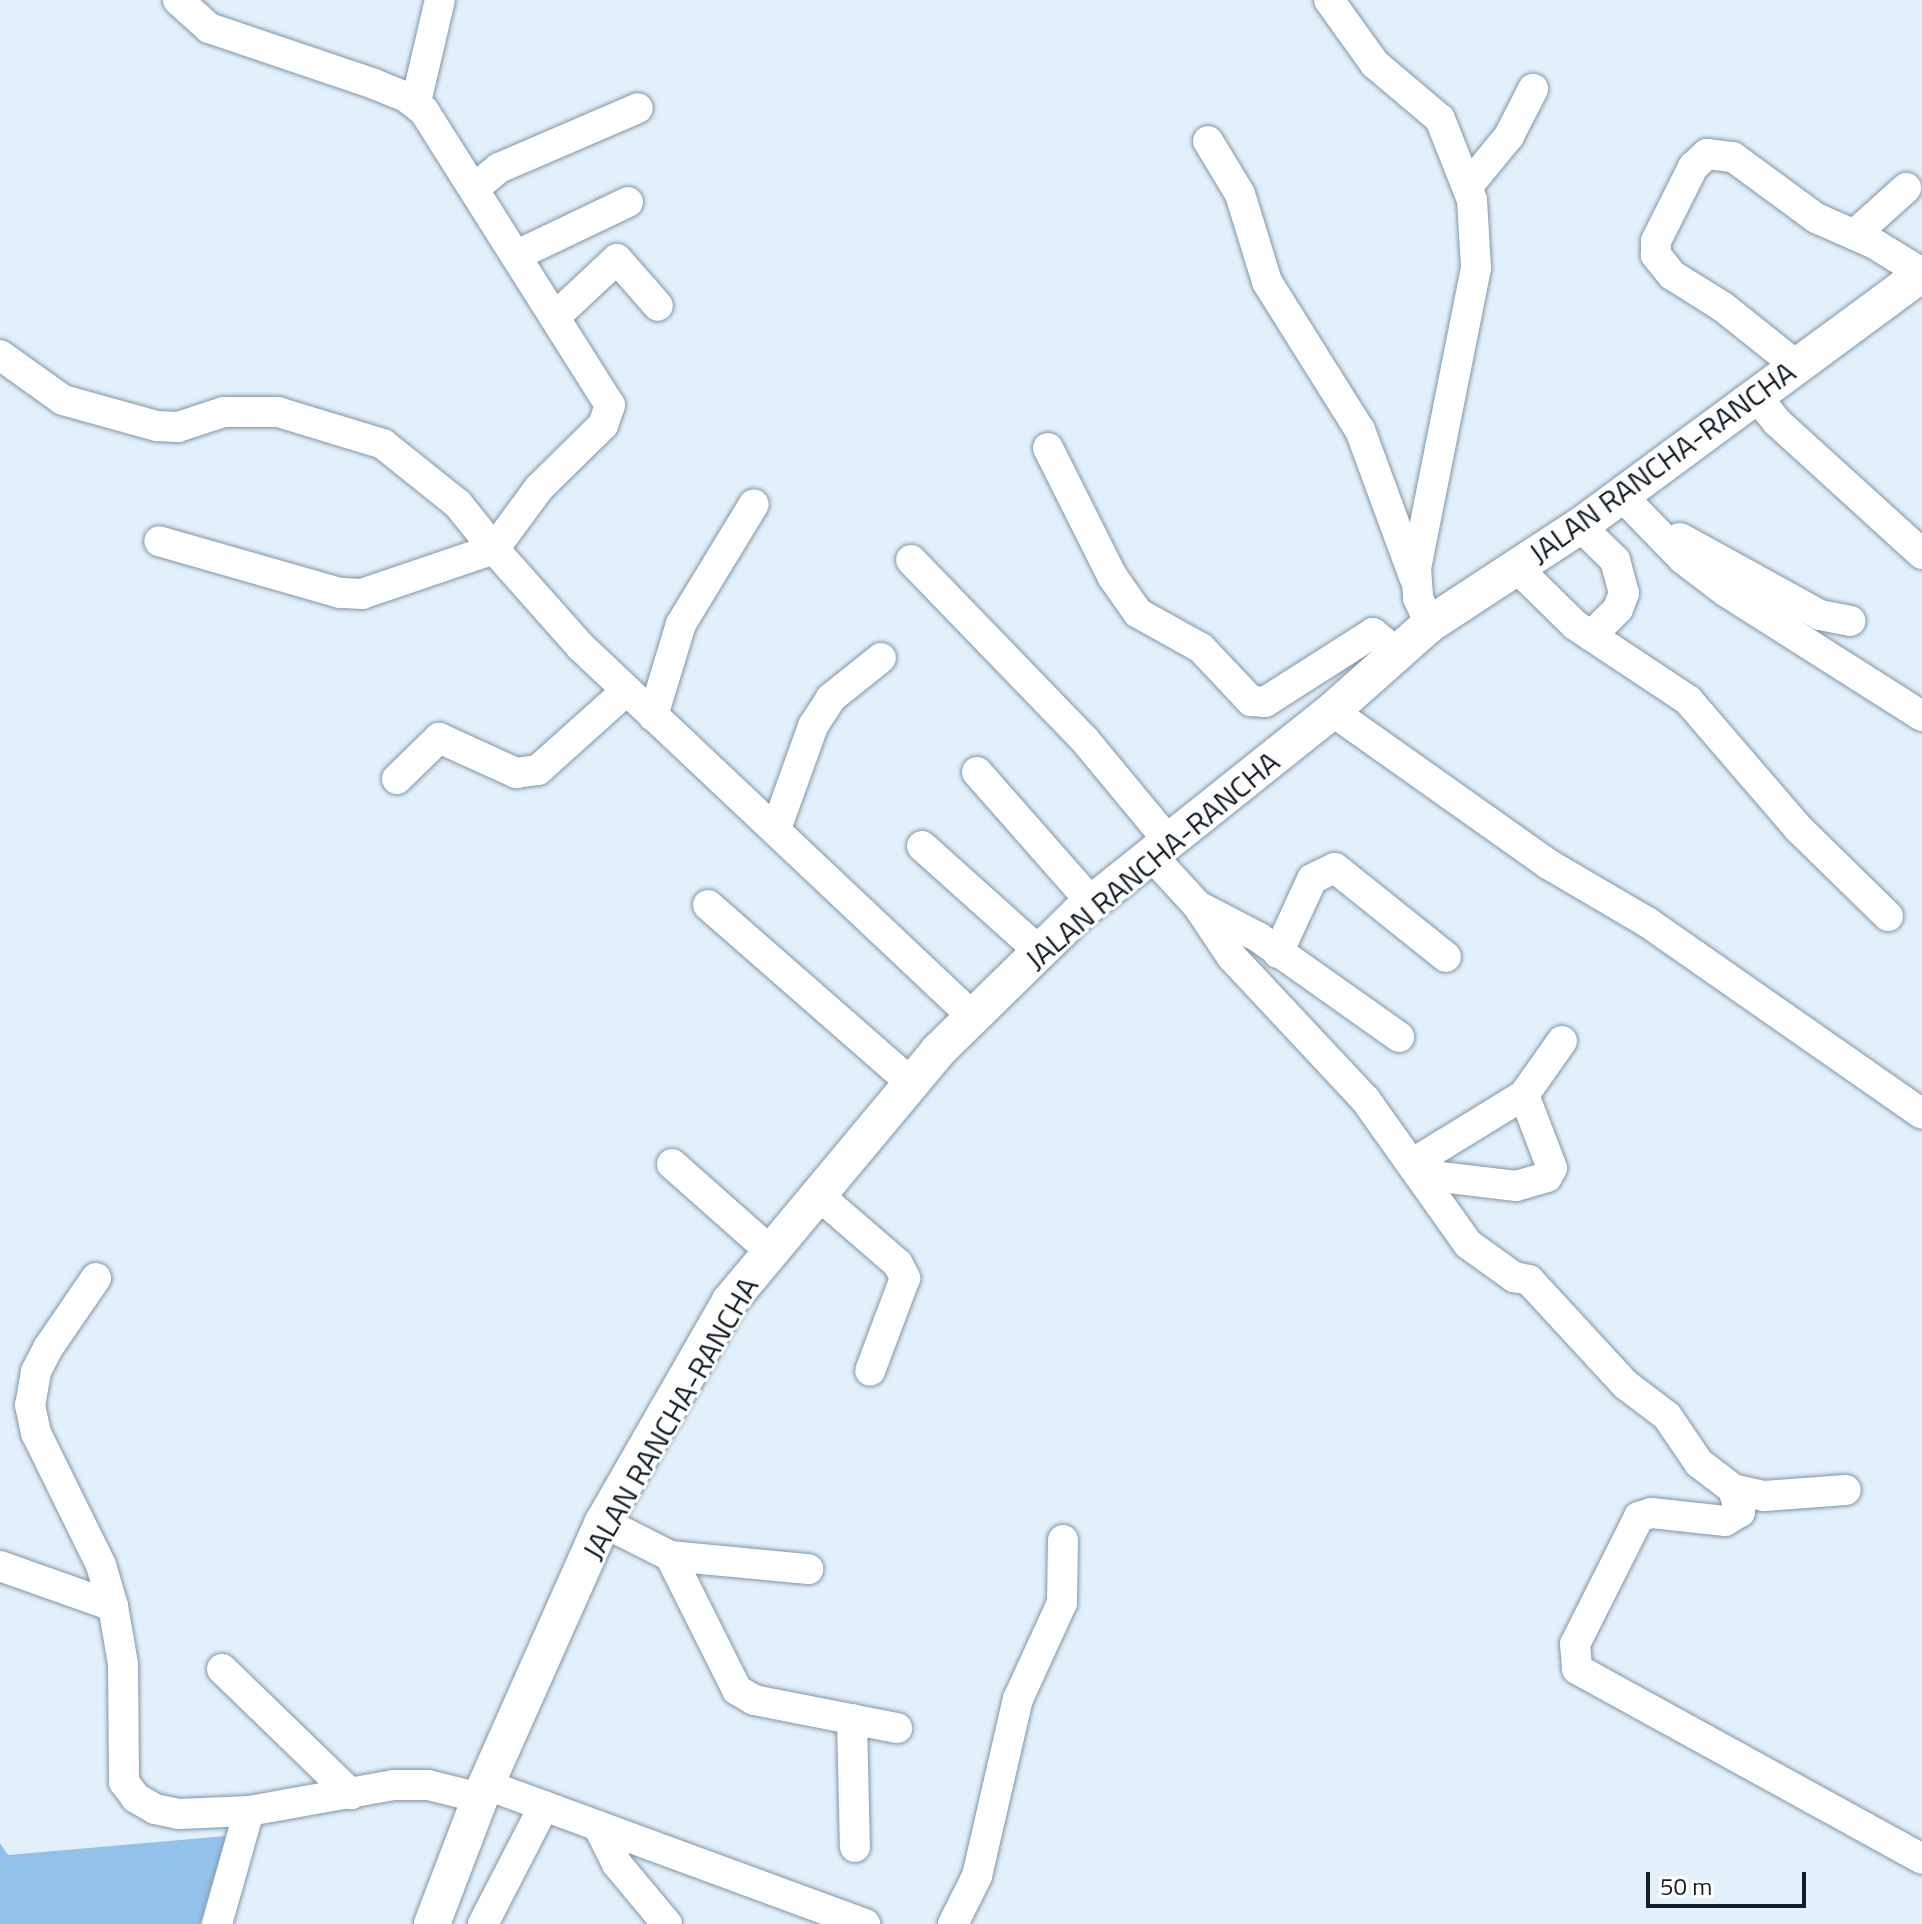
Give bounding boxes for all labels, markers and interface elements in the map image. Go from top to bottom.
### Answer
street label: JALAN RANCHA-RANCHA [1522,353,1802,571]
street label: JALAN RANCHA-RANCHA [1018,743,1286,977]
street label: JALAN RANCHA-RANCHA [574,1270,766,1566]
scale bar [1650,1856,1810,1906]
text: 50 m [1660,1868,1712,1904]

